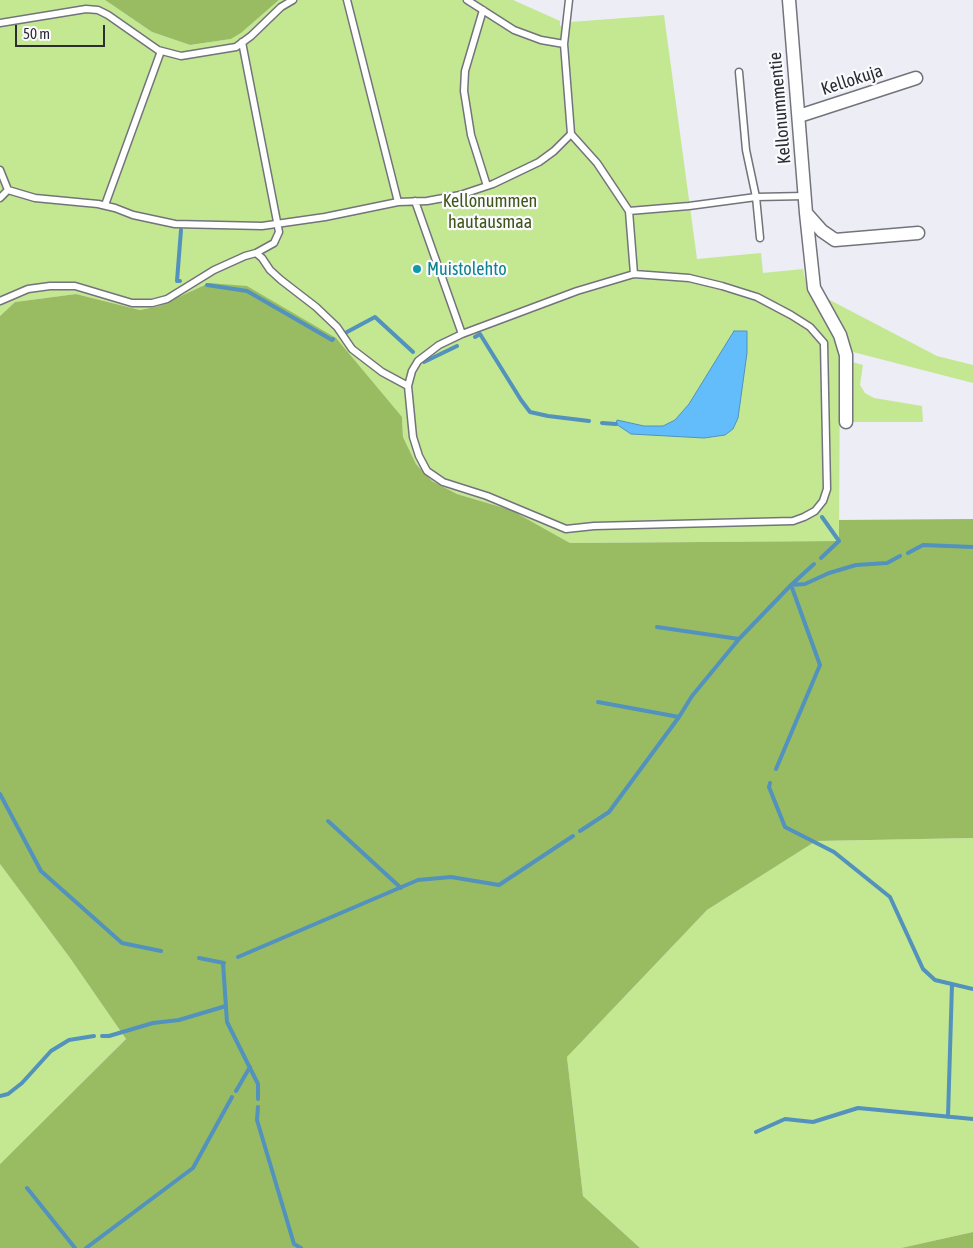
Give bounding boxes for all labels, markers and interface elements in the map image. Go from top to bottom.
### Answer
scale bar [18,15,108,47]
text: 50 m [23,25,50,42]
street label: Kellonummentie [764,51,796,165]
street label: Kellokuja [818,60,886,100]
park label: Kellonummen hautausmaa [443,190,537,232]
place label: Muistolehto [427,258,507,280]
marker: Muistolehto [411,263,423,275]

